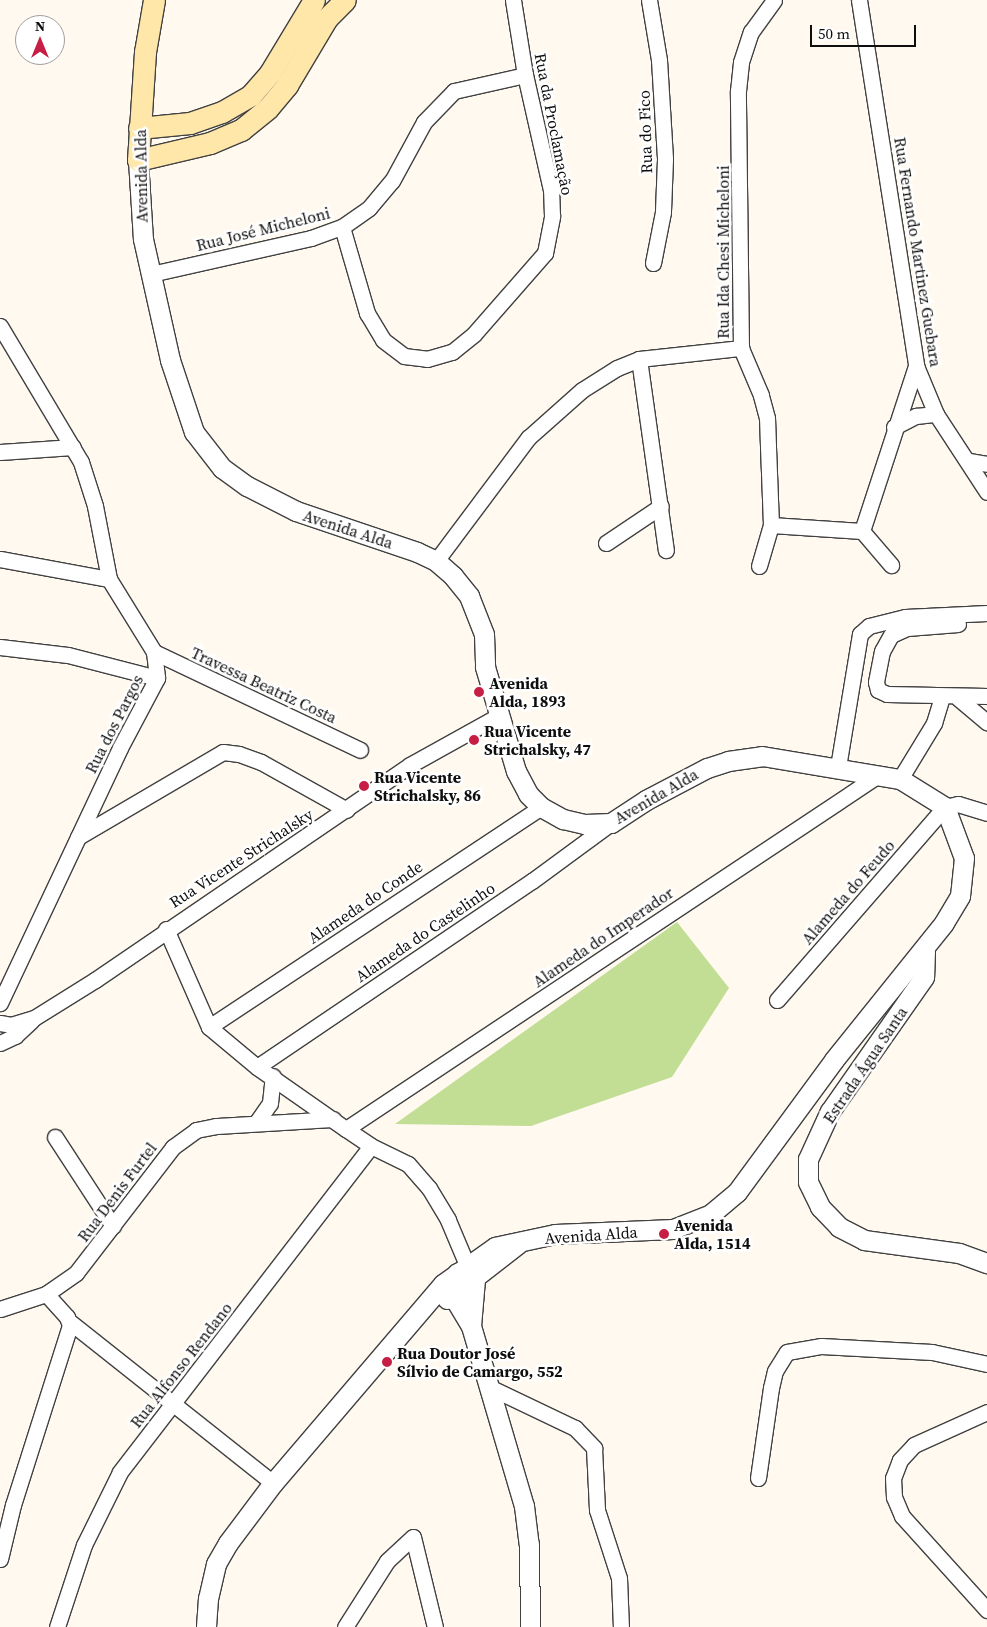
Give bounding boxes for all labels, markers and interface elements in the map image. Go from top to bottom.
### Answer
north arrow [15,15,65,65]
scale bar [812,15,918,47]
text: N [35,16,45,36]
text: 50 m [818,23,850,44]
street label: Rua da Proclamação [531,51,577,197]
street label: Rua do Fico [634,90,656,174]
street label: Avenida Alda [131,129,151,223]
street label: Rua Fernando Martinez Guebara [890,136,946,368]
street label: Rua Ida Chesi Micheloni [713,165,733,339]
street label: Rua José Micheloni [194,203,332,255]
street label: Avenida Alda [301,505,395,553]
street label: Travessa Beatriz Costa [188,643,340,727]
street label: Rua dos Pargos [81,672,147,776]
place label: Avenida Alda, 1893 [489,673,566,711]
marker: Avenida Alda, 1893 [473,686,485,698]
place label: Rua Vicente Strichalsky, 47 [484,721,591,759]
marker: Rua Vicente Strichalsky, 47 [468,734,480,746]
street label: Avenida Alda [611,764,701,828]
place label: Rua Vicente Strichalsky, 86 [374,767,481,805]
marker: Rua Vicente Strichalsky, 86 [358,780,370,792]
street label: Rua Vicente Strichalsky [165,804,317,912]
street label: Alameda do Feudo [797,836,899,948]
street label: Alameda do Conde [304,857,426,947]
street label: Alameda do Castelinho [352,878,498,986]
street label: Alameda do Imperador [529,883,677,991]
street label: Estrada Água Santa [819,1003,911,1127]
street label: Rua Denis Furtel [73,1139,161,1245]
place label: Avenida Alda, 1514 [674,1215,751,1253]
street label: Avenida Alda [544,1222,638,1248]
marker: Avenida Alda, 1514 [658,1228,670,1240]
street label: Rua Alfonso Rendano [126,1299,236,1431]
place label: Rua Doutor José Sílvio de Camargo, 552 [397,1343,563,1381]
marker: Rua Doutor José Sílvio de Camargo, 552 [381,1356,393,1368]

